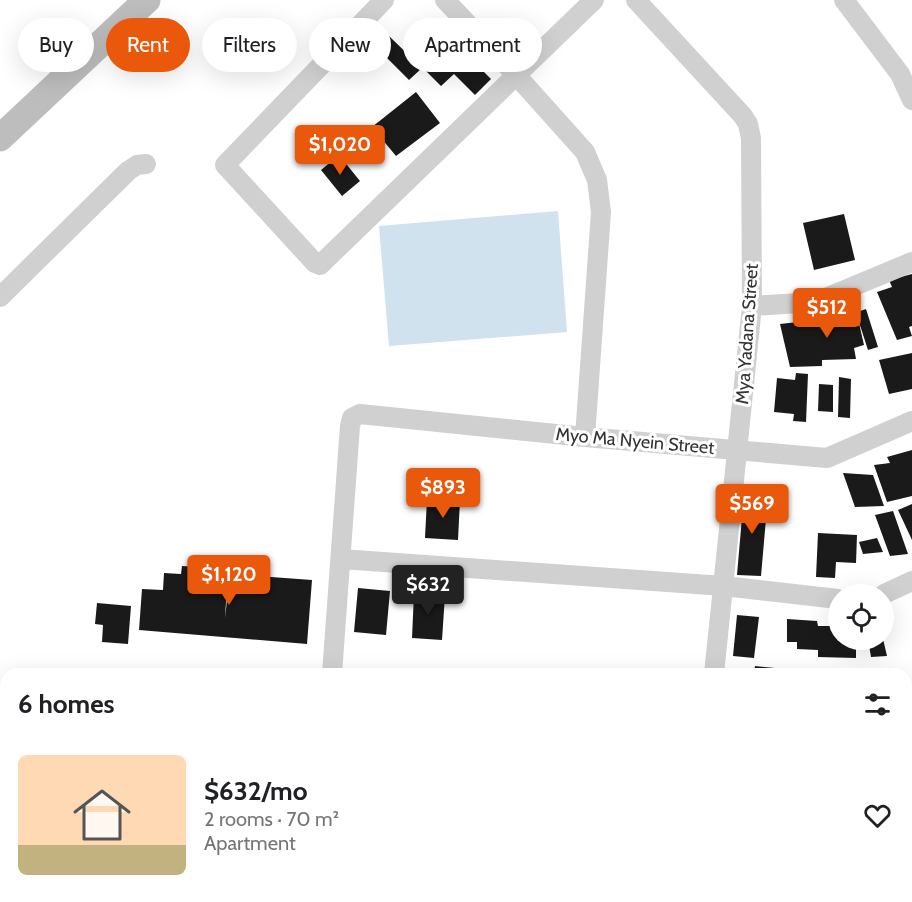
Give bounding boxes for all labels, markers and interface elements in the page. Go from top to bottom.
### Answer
chip: Buy [18,18,94,72]
chip: Rent [106,18,190,72]
chip: Filters [202,18,297,72]
chip: New [309,18,391,72]
chip: Apartment [403,18,542,72]
pin: $1,020 [291,125,389,176]
text: $1,020 [309,132,371,156]
street label: Mya Yadana Street [731,263,763,405]
pin: $512 [791,288,863,339]
text: $512 [807,295,847,319]
street label: Myo Ma Nyein Street [555,423,715,459]
pin: $893 [407,468,479,519]
text: $893 [420,475,466,499]
pin: $569 [716,484,788,535]
text: $569 [730,491,774,515]
pin: $1,120 [180,555,278,606]
text: $1,120 [201,562,257,586]
pin: $632 [392,565,464,616]
text: $632 [406,572,450,596]
map controls [828,584,894,650]
button: locate [828,584,894,650]
text: 6 homes [18,688,115,720]
icon: filters [861,688,894,721]
text: $632/mo [204,775,308,807]
icon: home [66,779,138,851]
icon: heart [861,799,894,832]
text: 2 rooms · 70 m² [204,807,339,831]
text: Apartment [204,831,296,855]

